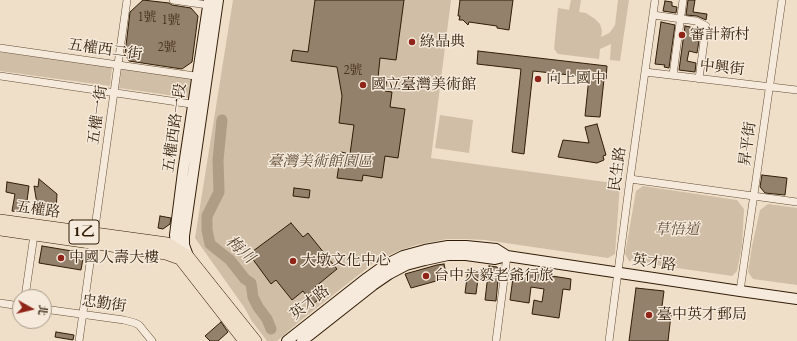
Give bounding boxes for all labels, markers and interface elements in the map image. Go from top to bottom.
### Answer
house number: 1號 [137,9,157,25]
house number: 1號 [161,12,181,28]
place label: 審計新村 [690,26,750,44]
marker: 審計新村 [677,30,687,40]
place label: 綠晶典 [420,33,465,51]
street label: 五權西二街 [67,36,143,64]
marker: 綠晶典 [407,37,417,47]
house number: 2號 [157,39,177,55]
street label: 中興街 [699,57,745,79]
house number: 2號 [343,62,363,78]
place label: 向上國中 [546,70,606,88]
marker: 向上國中 [533,74,543,84]
place label: 國立臺灣美術館 [371,76,476,94]
marker: 國立臺灣美術館 [358,80,368,90]
street label: 五權西路一段 [160,82,190,174]
street label: 五權一街 [85,84,111,146]
street label: 昇平街 [736,120,760,168]
street label: 民生路 [606,145,630,193]
park label: 臺灣美術館園區 [268,153,372,171]
street label: 五權路 [14,198,62,222]
road number: 1乙 [69,220,99,244]
park label: 草悟道 [655,221,699,239]
water label: 梅川 [222,232,258,268]
place label: 中國人壽大樓 [69,249,159,267]
street label: 英才路 [630,251,678,275]
place label: 大墩文化中心 [301,252,391,270]
marker: 中國人壽大樓 [56,253,66,263]
marker: 大墩文化中心 [288,256,298,266]
place label: 台中大毅老爺行旅 [434,267,554,285]
marker: 台中大毅老爺行旅 [421,271,431,281]
street label: 英才路 [287,282,333,324]
north arrow [12,289,52,329]
street label: 忠勤街 [80,292,128,316]
text: 北 [35,304,51,317]
place label: 臺中英才郵局 [657,306,747,324]
marker: 臺中英才郵局 [644,310,654,320]

